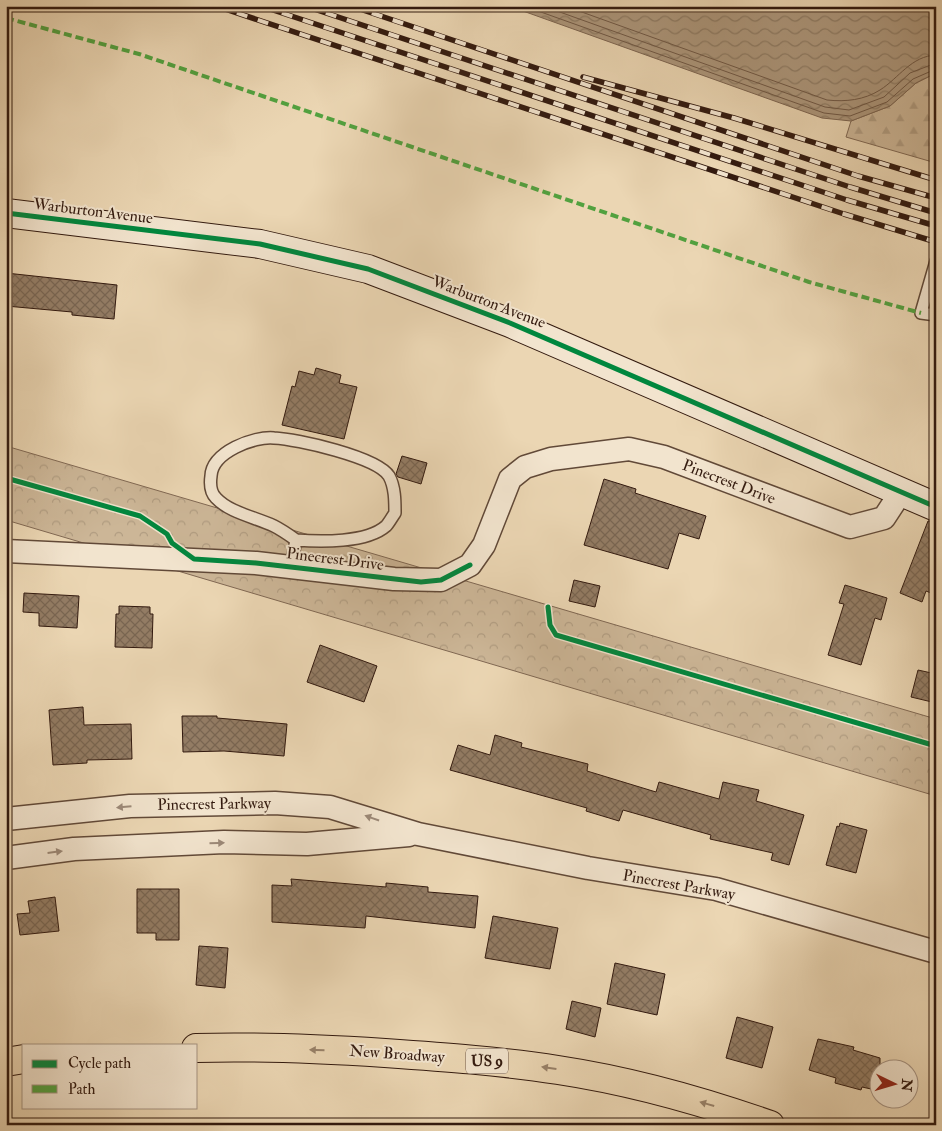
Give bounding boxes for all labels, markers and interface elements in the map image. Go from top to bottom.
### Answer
street label: Warburton Avenue [31,194,154,228]
street label: Warburton Avenue [428,271,549,333]
street label: Pinecrest Drive [680,455,779,509]
street label: Pinecrest Drive [285,543,385,575]
street label: Pinecrest Parkway [157,793,272,815]
one-way arrow [116,803,132,811]
one-way arrow [364,814,379,822]
one-way arrow [209,838,225,846]
one-way arrow [47,848,63,856]
street label: Pinecrest Parkway [621,865,738,905]
street label: New Broadway [349,1041,446,1067]
legend [22,1044,198,1108]
one-way arrow [309,1045,325,1053]
road number: US 9 [466,1048,508,1074]
text: Cycle path [68,1054,131,1074]
north arrow [870,1058,920,1108]
one-way arrow [541,1064,557,1072]
text: N [897,1077,916,1093]
text: Path [68,1080,95,1099]
one-way arrow [700,1100,715,1108]

